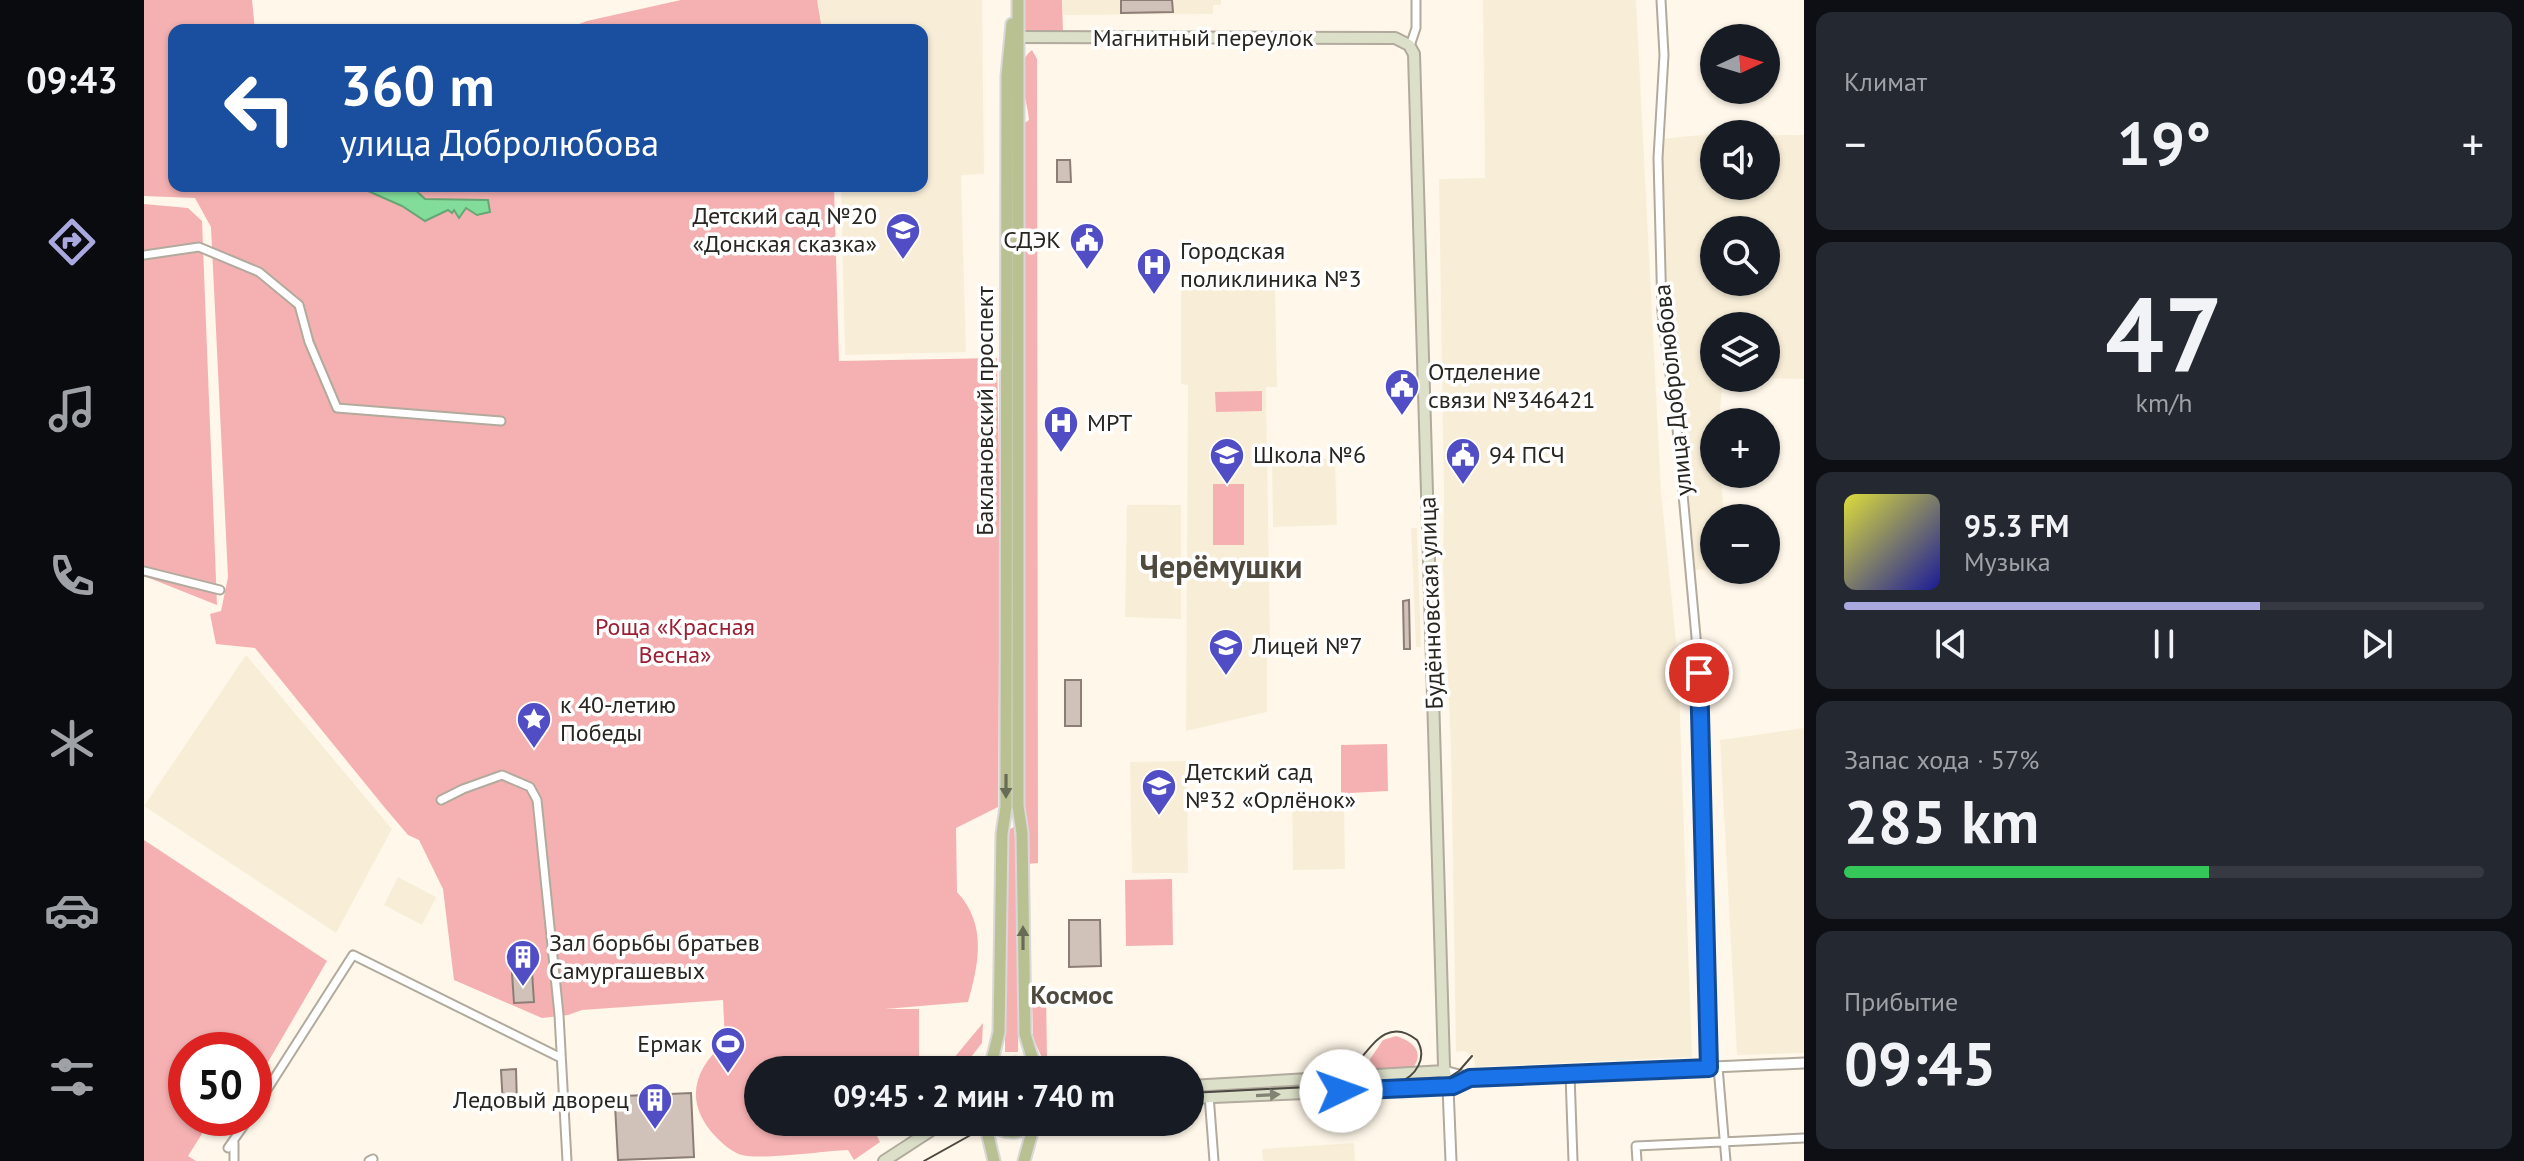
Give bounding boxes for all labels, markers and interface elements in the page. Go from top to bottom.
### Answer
street label: Магнитный переулок [1093,22,1314,53]
north arrow [1700,24,1780,104]
map controls [1700,24,1780,584]
text: 360 m [340,49,495,121]
text: 09:43 [26,56,118,103]
icon: left [208,56,312,160]
text: Климат [1844,65,1927,98]
text: 19° [2117,104,2211,182]
text: − [1844,115,1866,172]
text: + [2462,115,2484,172]
text: улица Добролюбова [340,119,659,166]
button: sound [1700,120,1780,200]
place label: Детский сад №20 «Донская сказка» [692,200,877,259]
school or university icon: Детский сад №20 «Донская сказка» [884,211,922,261]
icon: directions [44,214,100,270]
button: search [1700,216,1780,296]
public building icon: СДЭК [1068,221,1106,271]
place label: СДЭК [1003,224,1061,255]
place label: Городская поликлиника №3 [1180,235,1362,294]
hospital icon: Городская поликлиника №3 [1135,246,1173,296]
text: 47 [2105,266,2223,401]
street label: улица Добролюбова [1646,283,1699,497]
street label: Баклановский проспект [969,286,1000,536]
button: layers [1700,312,1780,392]
place label: Отделение связи №346421 [1428,356,1595,415]
public building icon: Отделение связи №346421 [1383,367,1421,417]
icon: music [44,381,100,437]
text: km/h [2136,386,2193,419]
hospital icon: МРТ [1042,404,1080,454]
place label: МРТ [1087,407,1132,438]
button: + [1700,408,1780,488]
school or university icon: Школа №6 [1208,436,1246,486]
public building icon: 94 ПСЧ [1444,436,1482,486]
place label: Школа №6 [1253,439,1366,470]
place label: 94 ПСЧ [1489,439,1565,470]
street label: Будённовская улица [1411,496,1450,710]
button: − [1700,504,1780,584]
text: 95.3 FM [1964,506,2069,545]
district label: Черёмушки [1139,545,1303,587]
text: Музыка [1964,545,2051,578]
icon: phone [44,548,100,604]
park label: Роща «Красная Весна» [595,611,755,670]
icon: previous [1929,622,1973,666]
icon: pause [2142,622,2186,666]
icon: next [2355,622,2399,666]
school or university icon: Лицей №7 [1207,627,1245,677]
place label: Лицей №7 [1251,630,1363,661]
pin [1665,639,1733,707]
icon: arrive [1677,651,1721,695]
place label: к 40-летию Победы [560,689,676,748]
place icon: к 40-летию Победы [515,700,553,750]
icon: climate [44,715,100,771]
text: Запас хода · 57% [1844,743,2039,776]
place label: Детский сад №32 «Орлёнок» [1185,756,1356,815]
school or university icon: Детский сад №32 «Орлёнок» [1140,767,1178,817]
one-way arrow [1000,774,1012,799]
text: 285 km [1844,782,2039,860]
icon: car [44,882,100,938]
one-way arrow [1017,925,1029,950]
place label: Зал борьбы братьев Самургашевых [549,927,760,986]
building icon: Зал борьбы братьев Самургашевых [504,938,542,988]
district label: Космос [1030,978,1114,1011]
text: Прибытие [1844,985,1958,1018]
text: 09:45 [1844,1024,1996,1102]
sports icon: Ермак [709,1025,747,1075]
place label: Ермак [637,1028,703,1059]
speed limit sign: 50 [168,1032,272,1136]
icon: filters [44,1049,100,1105]
position arrow [1299,1049,1383,1133]
text: 09:45 · 2 мин · 740 m [833,1076,1115,1115]
building icon: Ледовый дворец [636,1081,674,1131]
place label: Ледовый дворец [452,1084,629,1115]
one-way arrow [1256,1088,1281,1101]

